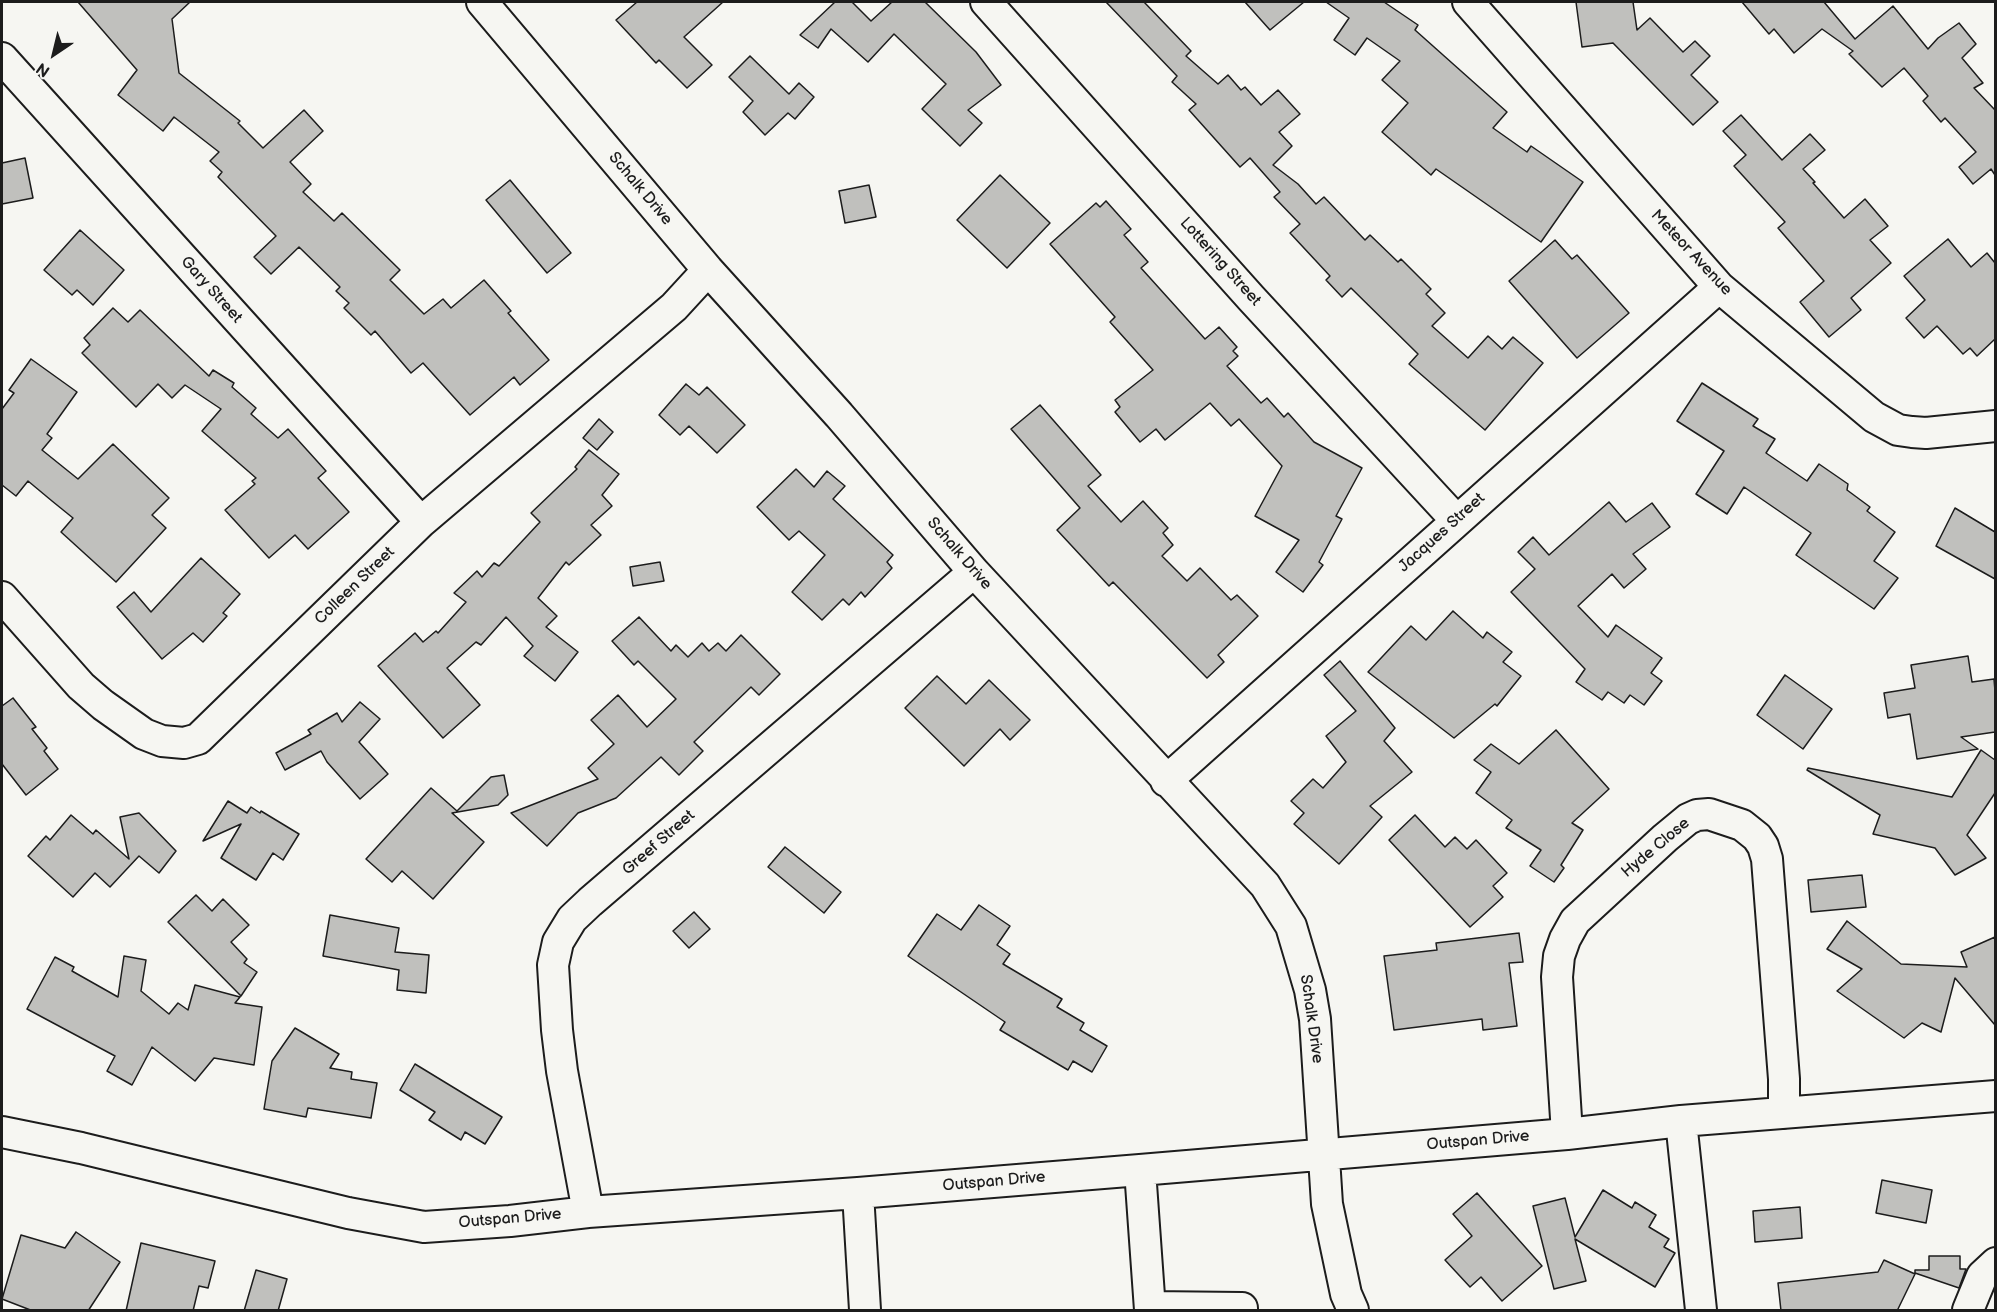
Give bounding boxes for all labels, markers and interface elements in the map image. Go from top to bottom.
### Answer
north arrow [24,24,84,84]
text: N [33,58,54,80]
street label: Schalk Drive [604,149,676,229]
street label: Meteor Avenue [1646,206,1736,300]
street label: Lottering Street [1175,214,1265,310]
street label: Gary Street [176,253,246,327]
street label: Jacques Street [1395,489,1489,577]
street label: Schalk Drive [922,514,996,594]
street label: Colleen Street [311,543,399,629]
street label: Greef Street [619,806,699,880]
street label: Hyde Close [1618,814,1694,882]
street label: Schalk Drive [1295,973,1327,1065]
street label: Outspan Drive [1426,1127,1530,1155]
street label: Outspan Drive [942,1168,1046,1196]
street label: Outspan Drive [458,1205,562,1233]

